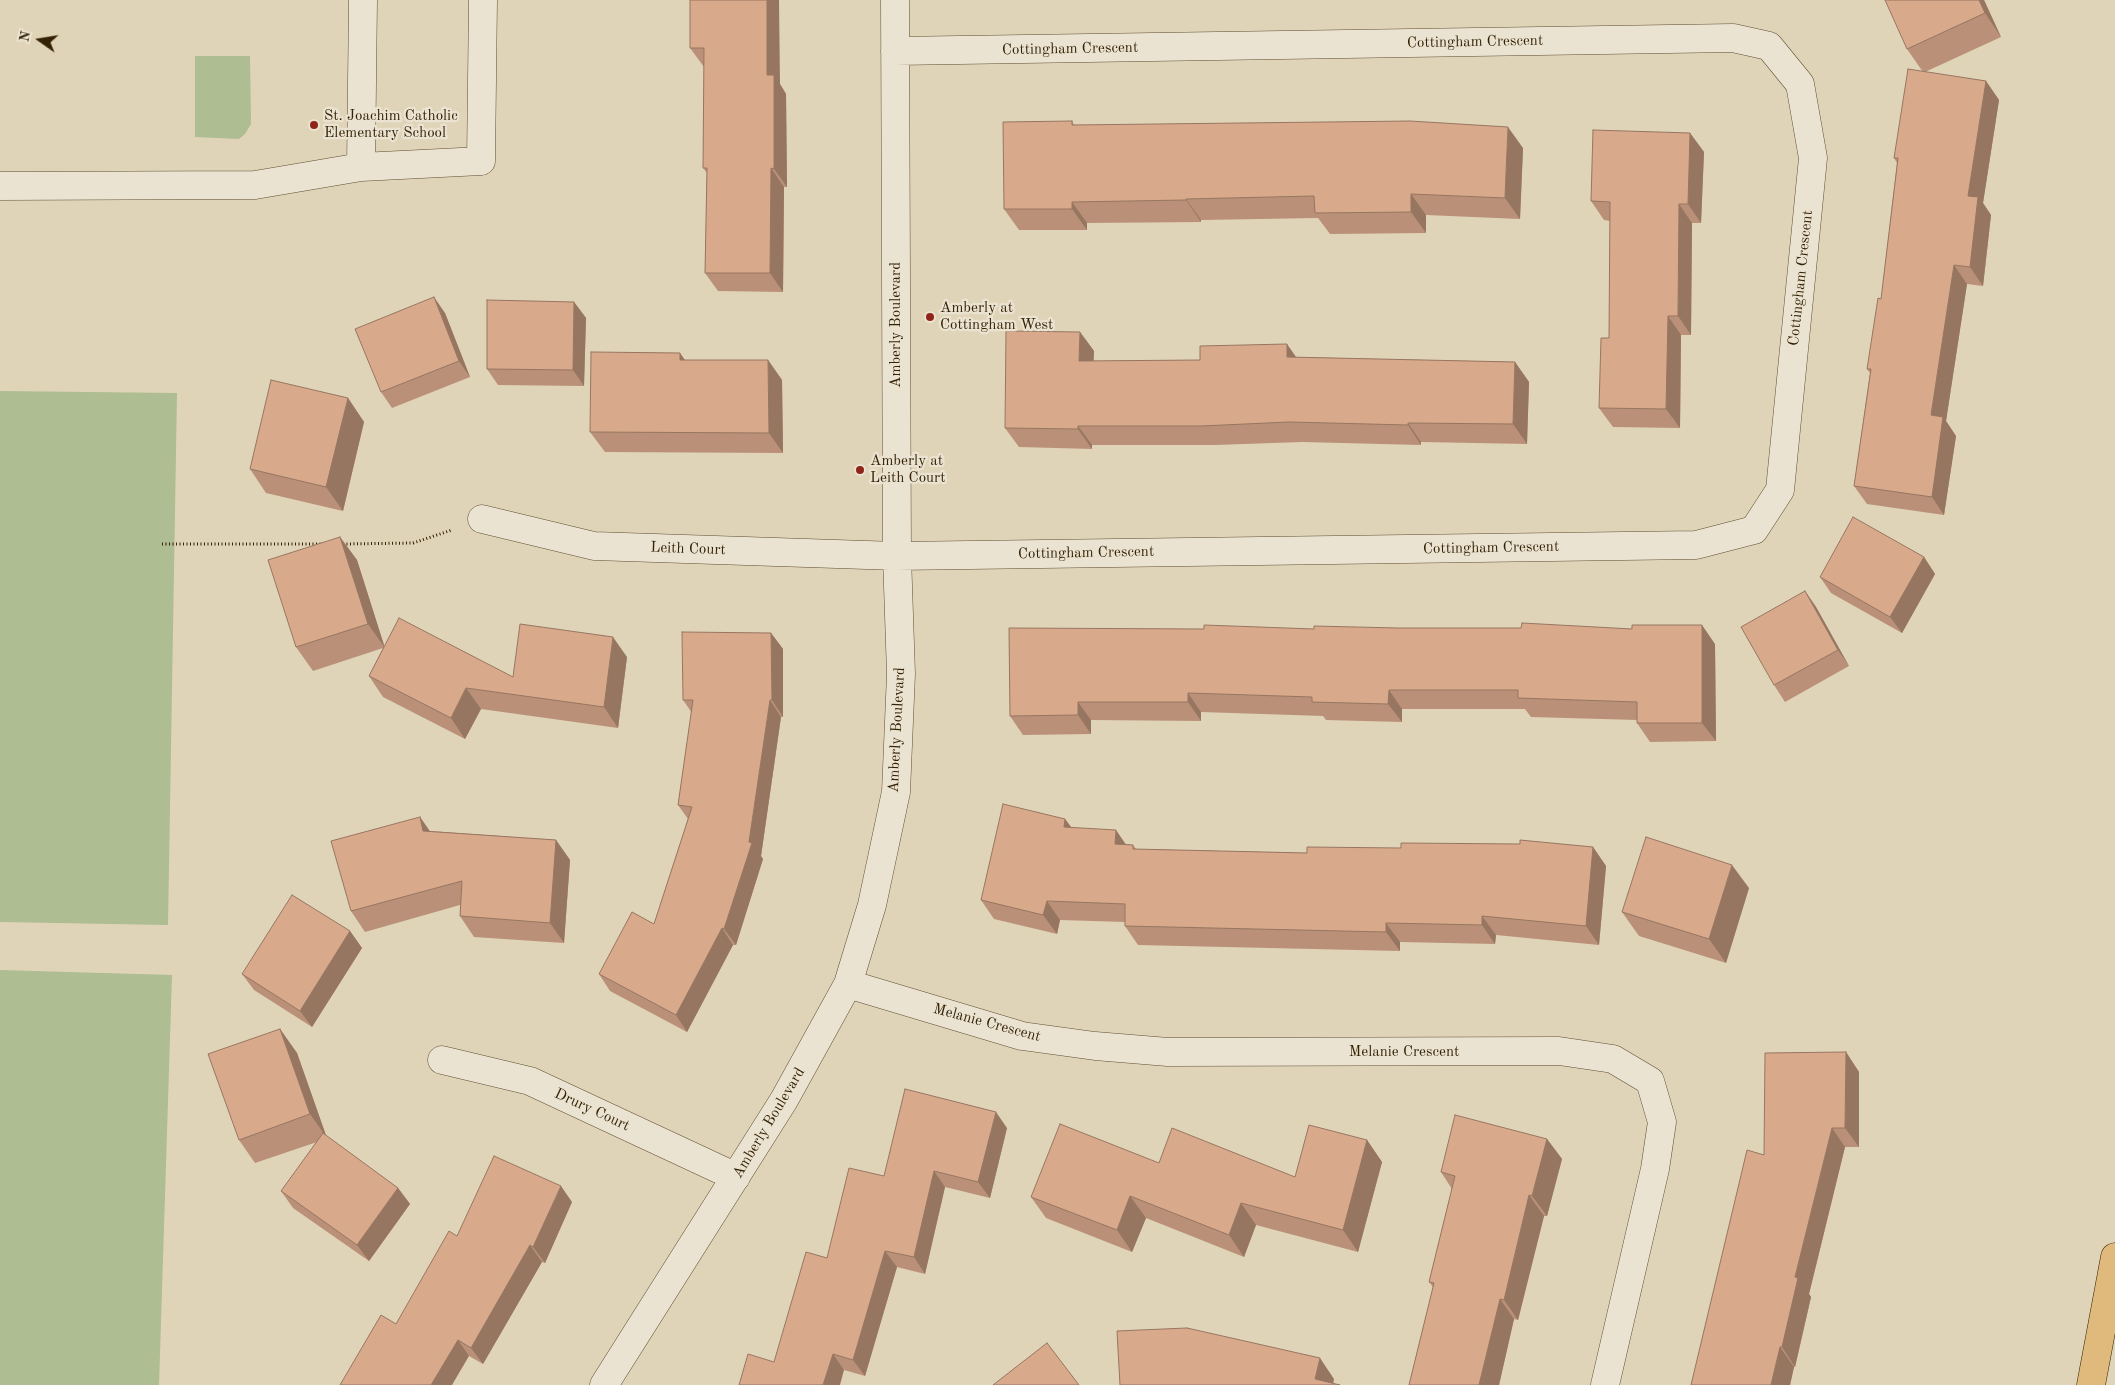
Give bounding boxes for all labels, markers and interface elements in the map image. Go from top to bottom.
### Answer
north arrow [15,15,65,65]
text: N [17,30,33,43]
street label: Cottingham Crescent [1407,32,1543,52]
street label: Cottingham Crescent [1002,39,1138,59]
place label: St. Joachim Catholic Elementary School [324,107,458,142]
marker: St. Joachim Catholic Elementary School [308,119,320,131]
street label: Cottingham Crescent [1785,209,1817,347]
street label: Amberly Boulevard [887,262,905,388]
place label: Amberly at Cottingham West [940,299,1053,334]
marker: Amberly at Cottingham West [924,311,936,323]
place label: Amberly at Leith Court [870,452,946,487]
marker: Amberly at Leith Court [854,464,866,476]
street label: Cottingham Crescent [1423,538,1559,558]
street label: Leith Court [650,539,726,559]
street label: Cottingham Crescent [1018,543,1154,563]
street label: Amberly Boulevard [885,667,909,793]
street label: Melanie Crescent [931,1000,1043,1046]
street label: Melanie Crescent [1349,1043,1459,1061]
street label: Amberly Boulevard [729,1064,809,1182]
street label: Drury Court [551,1085,633,1135]

